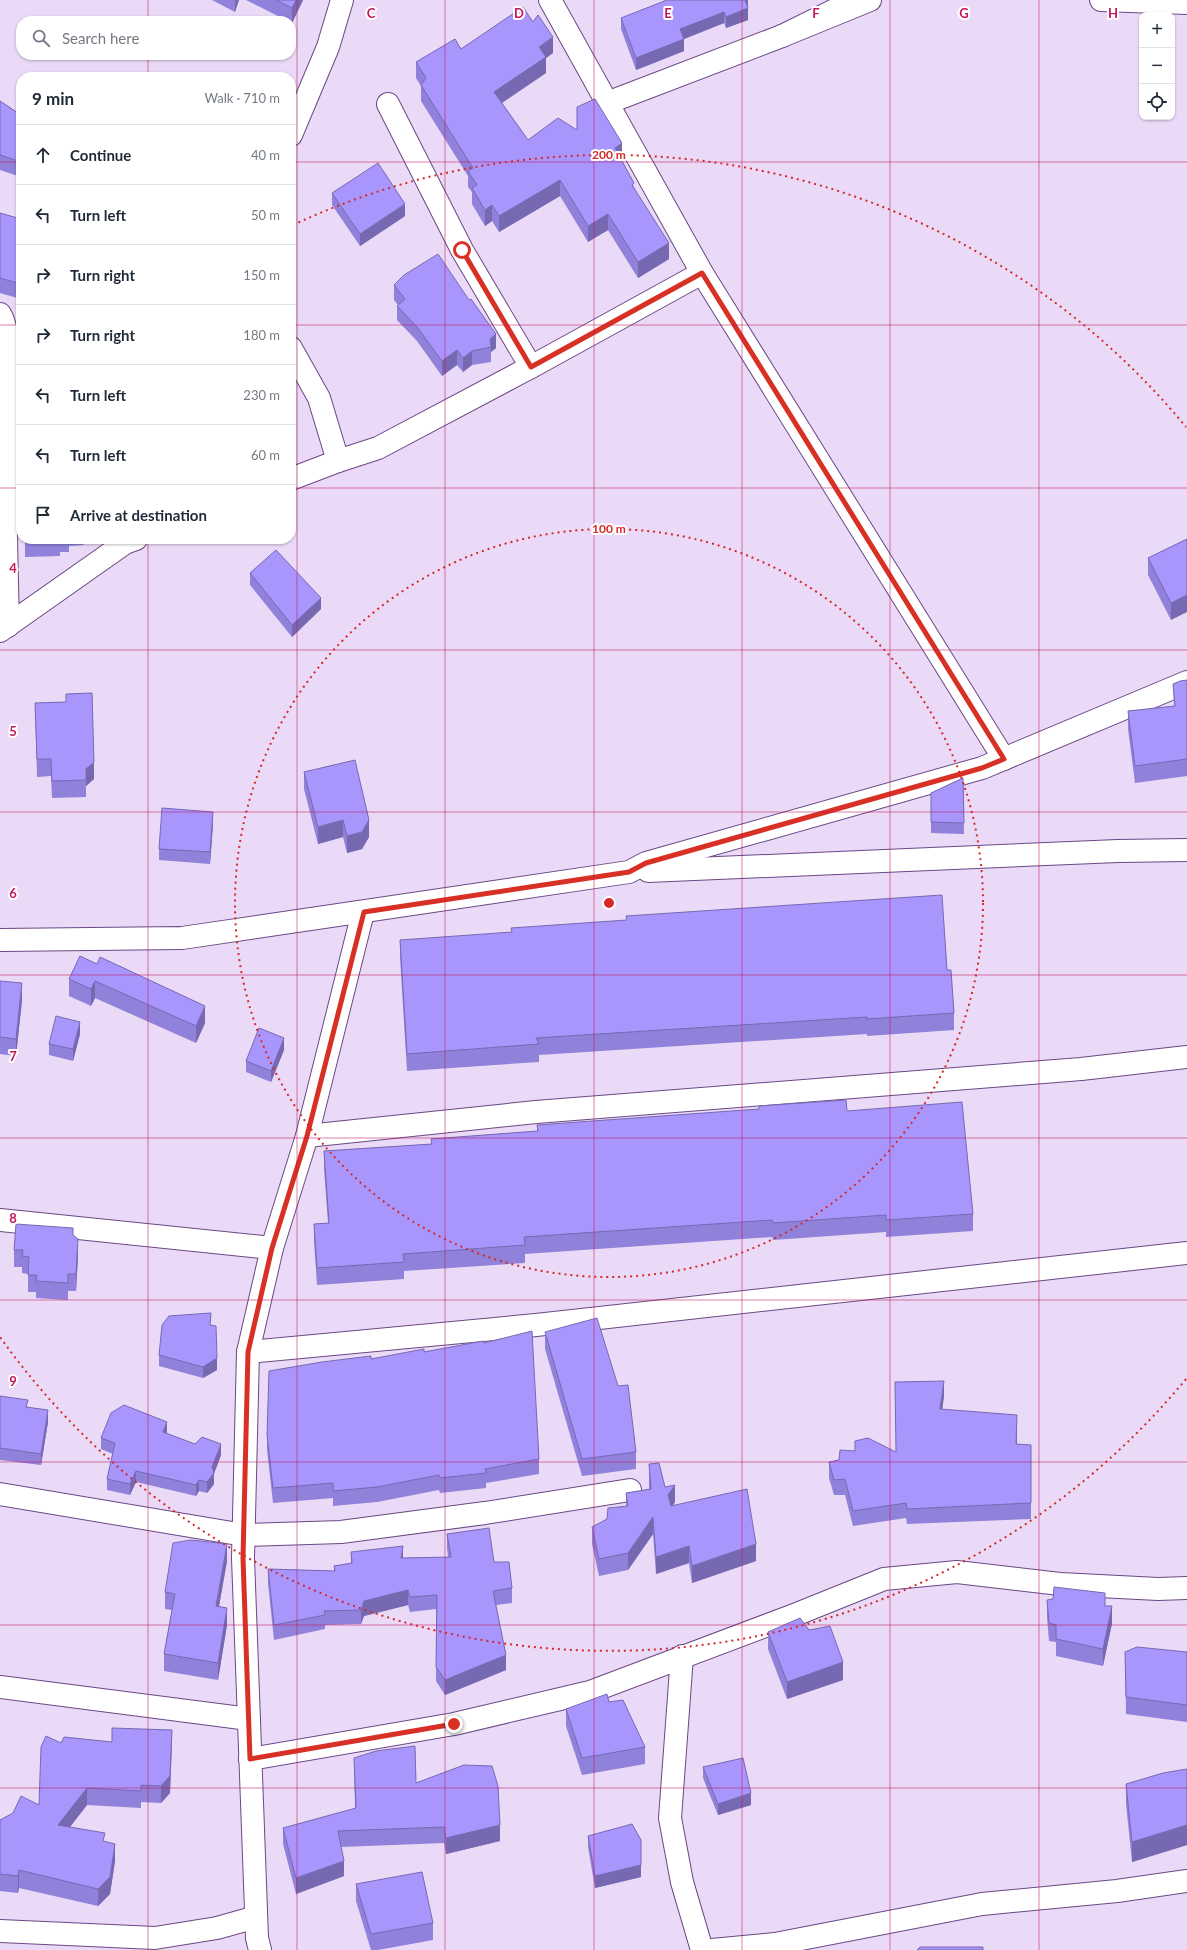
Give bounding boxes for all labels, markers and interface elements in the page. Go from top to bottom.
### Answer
text: C [367,5,376,21]
text: D [514,5,524,21]
text: E [664,5,672,21]
text: F [812,5,820,21]
text: G [959,5,969,21]
text: H [1108,5,1118,21]
map controls [1139,12,1175,120]
button: + [1139,12,1175,48]
search box [16,16,296,60]
icon: search [30,27,52,49]
text: Search here [62,29,139,47]
button: − [1139,48,1175,84]
button: locate [1139,84,1175,120]
text: 9 min [32,88,74,109]
text: Walk · 710 m [204,90,280,106]
icon: ahead [32,144,54,166]
text: Continue [70,146,131,164]
text: 40 m [251,147,280,163]
text: 200 m [592,147,626,162]
icon: left [32,204,54,226]
text: Turn left [70,206,126,224]
text: 50 m [251,207,280,223]
route start [453,241,471,259]
icon: right [32,264,54,286]
text: Turn right [70,266,135,284]
text: 150 m [243,267,280,283]
icon: right [32,324,54,346]
text: Turn right [70,326,135,344]
text: 180 m [243,327,280,343]
icon: left [32,384,54,406]
text: Turn left [70,386,126,404]
text: 230 m [243,387,280,403]
icon: left [32,444,54,466]
text: Turn left [70,446,126,464]
text: 60 m [251,447,280,463]
icon: arrive [32,504,54,526]
text: Arrive at destination [70,506,207,524]
text: 100 m [592,521,626,536]
text: 4 [9,560,17,576]
text: 5 [9,723,17,739]
text: 6 [9,885,17,901]
centre of rings [602,896,616,910]
text: 7 [9,1048,17,1064]
text: 8 [9,1210,17,1226]
text: 9 [9,1373,17,1389]
route end [445,1715,463,1733]

